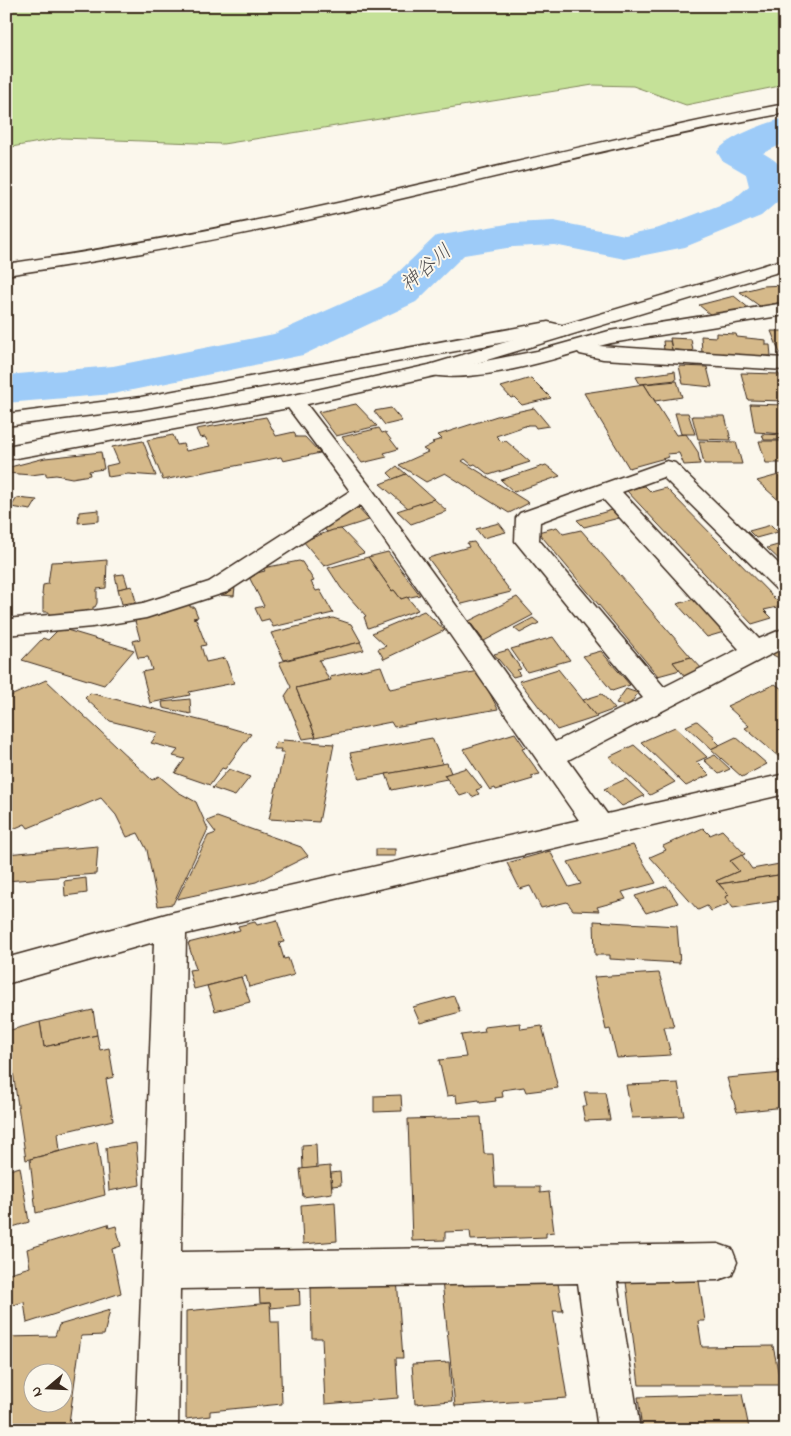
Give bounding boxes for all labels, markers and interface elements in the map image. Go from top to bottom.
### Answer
water label: 神谷川 [395,238,459,300]
north arrow [22,1364,72,1414]
text: N [26,1384,49,1400]

